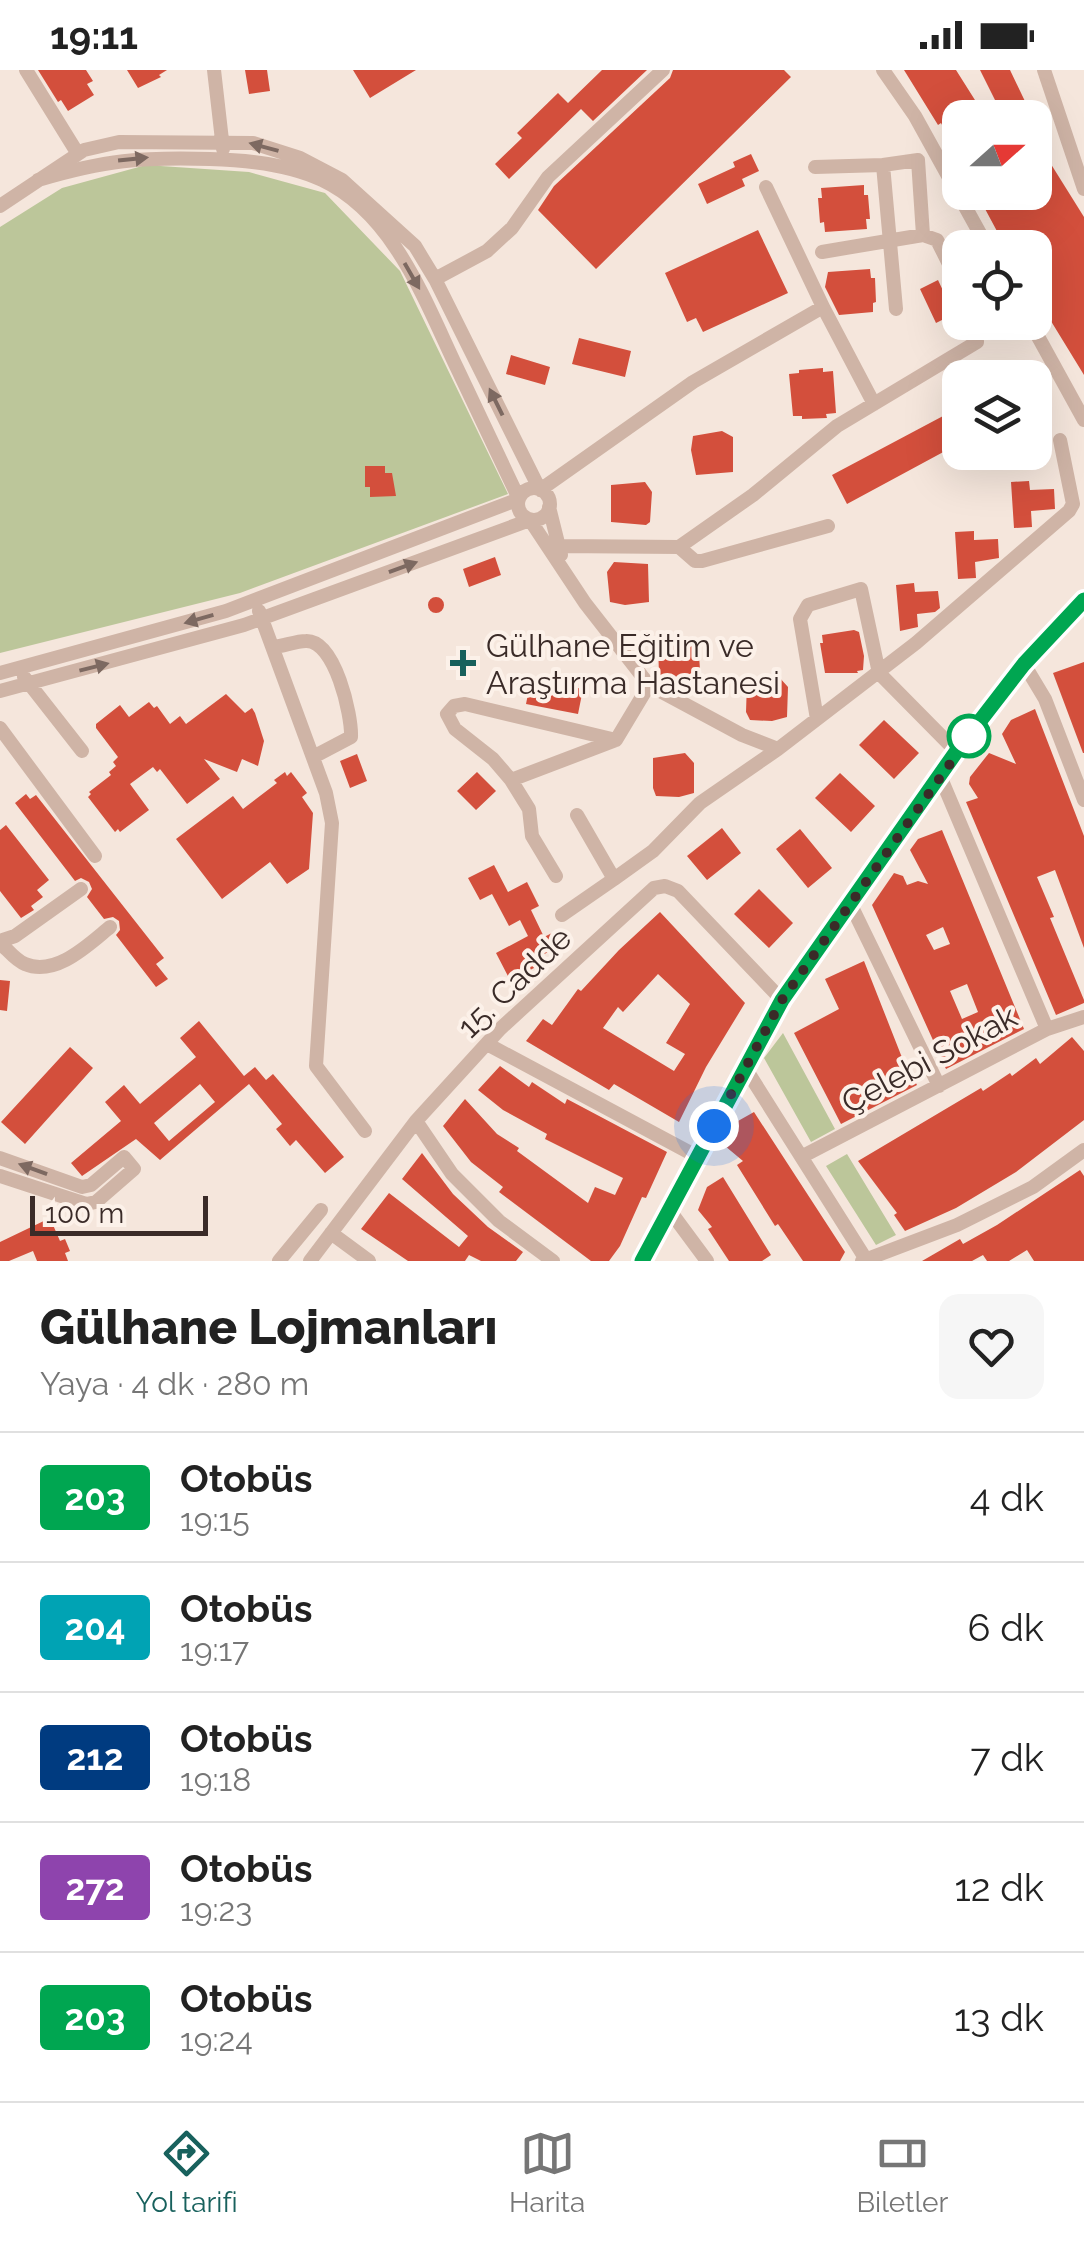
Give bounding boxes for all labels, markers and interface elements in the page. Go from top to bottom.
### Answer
text: 19:11 [50,13,138,58]
north arrow [942,100,1052,210]
map controls [942,100,1052,470]
one-way arrow [248,138,279,154]
one-way arrow [118,150,149,166]
button: locate [942,230,1052,340]
one-way arrow [402,262,420,290]
button: layers [942,360,1052,470]
one-way arrow [488,388,505,417]
one-way arrow [389,559,419,574]
one-way arrow [183,612,214,627]
place label: Gülhane Eğitim ve Araştırma Hastanesi [486,627,780,701]
marker: Gülhane Eğitim ve Araştırma Hastanesi [450,650,476,676]
one-way arrow [79,659,110,674]
unlabelled marker [948,715,990,757]
street label: 15. Cadde [450,919,578,1045]
street label: Çelebi Sokak [835,997,1023,1121]
your location [689,1101,739,1151]
one-way arrow [18,1161,48,1176]
scale bar [30,1191,208,1236]
text: 100 m [45,1197,124,1230]
button: heart [939,1294,1044,1399]
text: Gülhane Lojmanları [40,1299,498,1355]
text: Yaya · 4 dk · 280 m [40,1365,309,1402]
text: Otobüs [180,1456,312,1501]
text: 4 dk [970,1475,1044,1520]
text: 203 [65,1477,125,1518]
text: 19:15 [180,1501,250,1538]
text: Otobüs [180,1586,312,1631]
text: 6 dk [968,1605,1044,1650]
text: 204 [64,1607,126,1648]
text: 19:17 [180,1631,249,1668]
text: Otobüs [180,1716,312,1761]
text: 7 dk [970,1735,1044,1780]
text: 212 [67,1737,123,1778]
text: 19:18 [180,1761,251,1798]
text: Otobüs [180,1846,312,1891]
text: 12 dk [954,1865,1044,1910]
text: 272 [65,1867,125,1908]
text: 19:23 [180,1891,252,1928]
text: Otobüs [180,1976,312,2021]
text: 13 dk [954,1995,1044,2040]
text: 203 [65,1997,125,2038]
text: 19:24 [180,2021,253,2058]
tab: Yol tarifi [136,2126,238,2219]
tab: Harita [509,2126,585,2219]
tab: Biletler [856,2126,948,2219]

